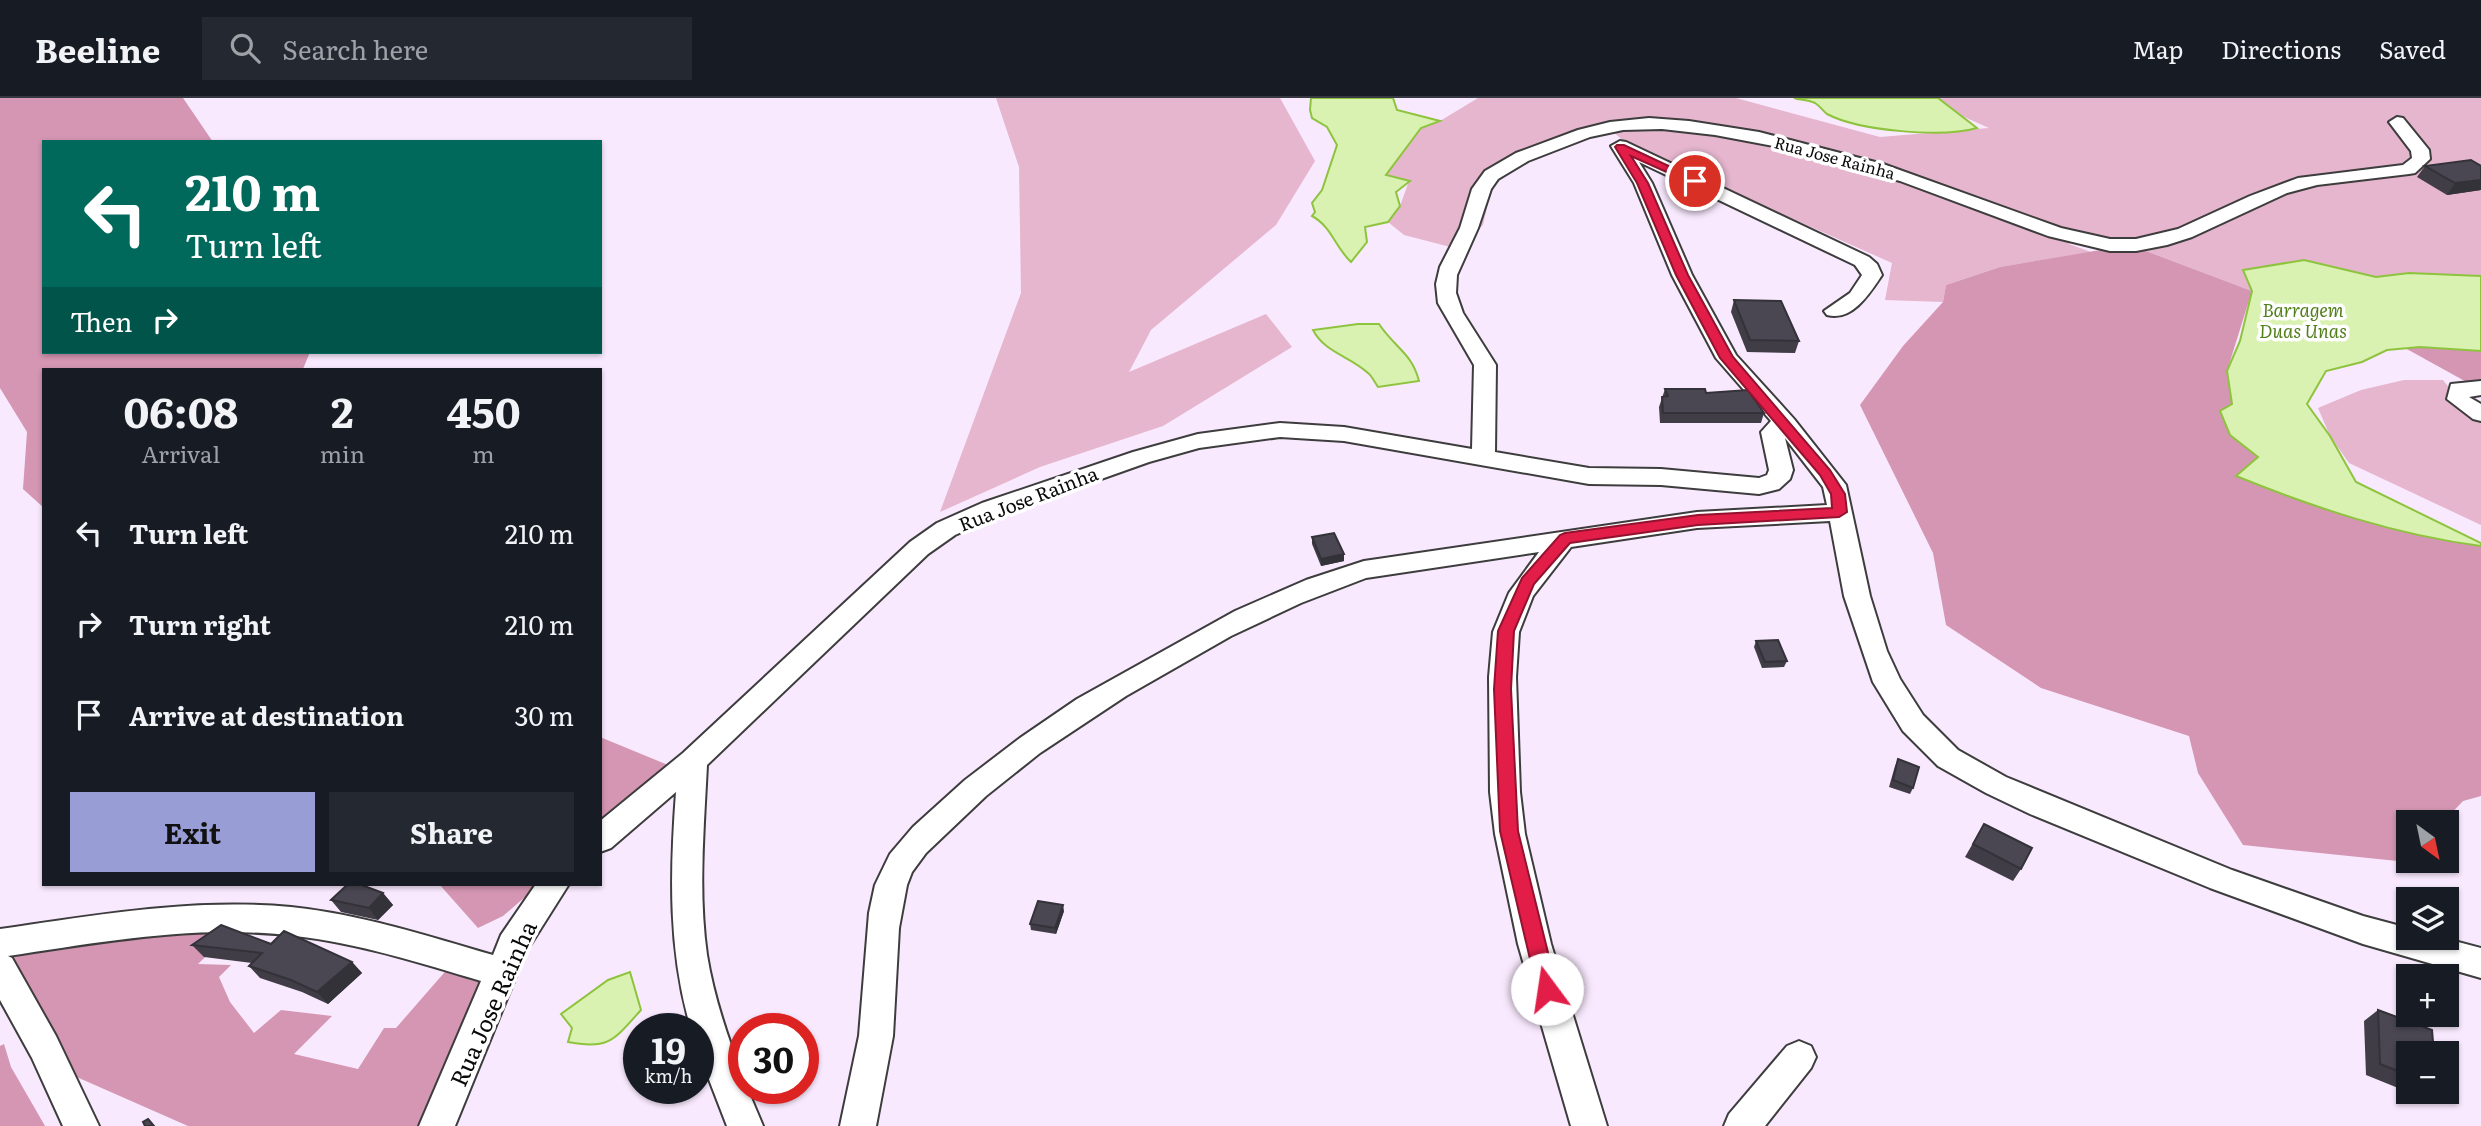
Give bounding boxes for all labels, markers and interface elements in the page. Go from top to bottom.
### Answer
search box [202,17,692,80]
text: Beeline [35,24,160,73]
icon: search [226,29,264,67]
text: Search here [282,29,428,68]
text: Map [2132,31,2183,66]
text: Directions [2221,31,2341,66]
text: Saved [2379,31,2446,66]
street label: Rua Jose Rainha [1772,129,1898,185]
pin [1665,151,1725,211]
text: 210 m [185,153,320,226]
icon: arrive [1676,162,1714,200]
icon: left [70,168,161,259]
text: Turn left [185,220,322,268]
water label: Barragem Duas Unas [2259,296,2347,344]
text: Then [70,301,132,340]
icon: right [146,301,184,339]
text: 06:08 [123,379,238,441]
text: 2 [331,379,354,441]
text: 450 [446,379,521,441]
text: Arrival [142,436,220,470]
text: min [320,436,365,470]
text: m [472,436,495,470]
street label: Rua Jose Rainha [954,458,1103,537]
text: Turn left [129,513,248,552]
text: 210 m [505,513,574,552]
icon: left [70,514,108,552]
text: Turn right [129,604,271,643]
text: 210 m [505,604,574,643]
icon: right [70,605,108,643]
text: Arrive at destination [129,695,404,734]
text: 30 m [514,695,574,734]
icon: arrive [70,696,108,734]
button: Exit [70,792,315,872]
button: Share [329,792,574,872]
north arrow [2396,810,2459,873]
map controls [2396,810,2459,1104]
button: layers [2396,887,2459,950]
street label: Rua Jose Rainha [440,914,544,1091]
position arrow [1510,952,1584,1026]
button: + [2396,964,2459,1027]
speed limit sign: 30 [728,1013,819,1104]
text: 19 [651,1023,686,1075]
button: − [2396,1041,2459,1104]
text: km/h [645,1062,692,1089]

